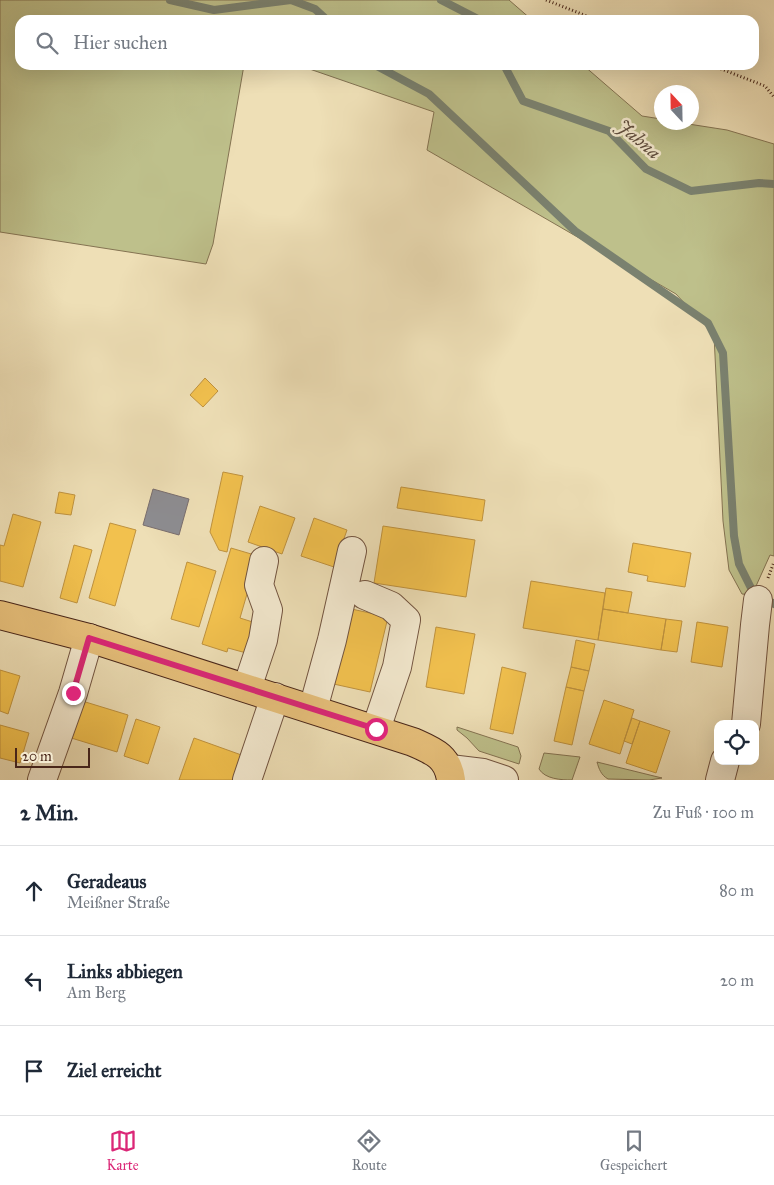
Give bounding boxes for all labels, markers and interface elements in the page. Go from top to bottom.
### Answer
search box [15,15,759,70]
icon: search [33,29,61,57]
text: Hier suchen [73,31,167,54]
north arrow [654,85,699,130]
water label: Jahna [612,114,665,164]
route end [62,682,85,705]
route start [365,718,388,741]
map controls [714,720,759,765]
button: locate [714,720,759,765]
scale bar [15,745,90,768]
text: 20 m [22,748,52,765]
text: 2 Min. [20,800,78,826]
text: Zu Fuß · 100 m [653,803,754,822]
text: Geradeaus [67,870,146,893]
icon: ahead [20,877,48,905]
text: 80 m [719,881,754,900]
text: Meißner Straße [67,893,170,912]
text: Links abbiegen [67,960,183,983]
icon: left [20,967,48,995]
text: 20 m [720,971,754,990]
text: Am Berg [67,983,125,1002]
icon: arrive [20,1057,48,1085]
text: Ziel erreicht [67,1059,161,1082]
tab: Karte [107,1127,138,1174]
tab: Route [352,1127,387,1174]
tab: Gespeichert [600,1127,667,1174]

